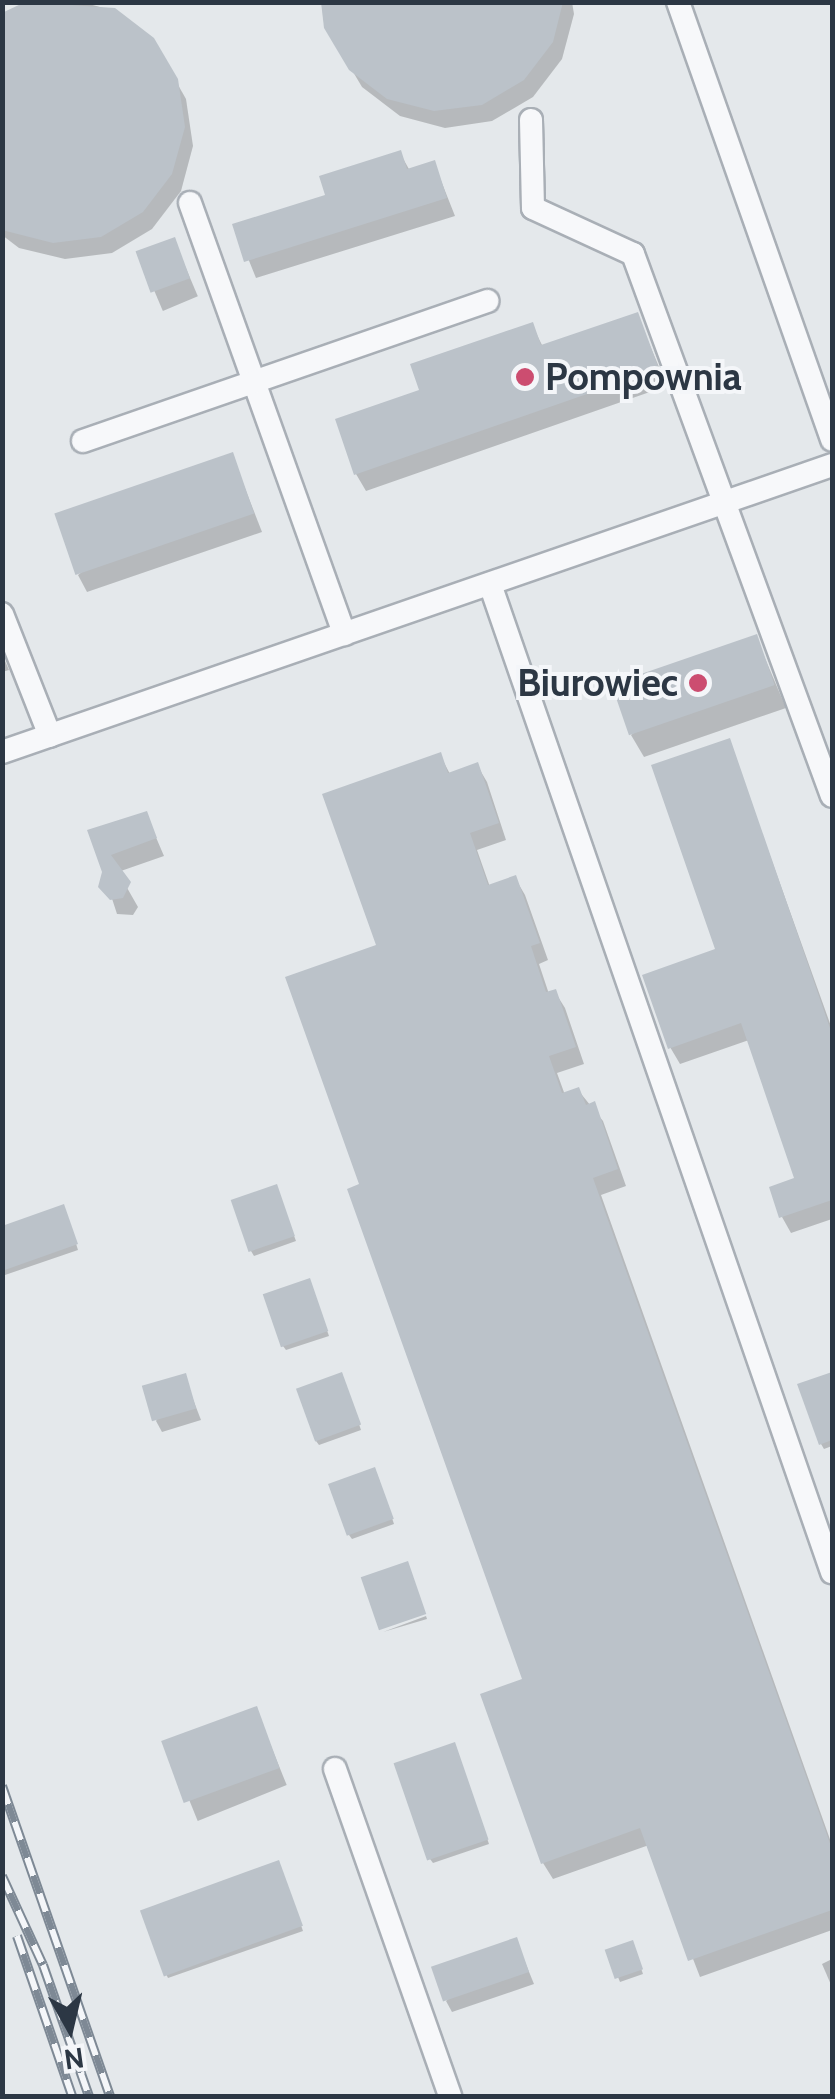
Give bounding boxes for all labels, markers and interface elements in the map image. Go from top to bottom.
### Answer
place label: Pompownia [545,354,742,400]
marker: Pompownia [514,366,536,388]
place label: Biurowiec [517,660,678,706]
marker: Biurowiec [687,672,709,694]
north arrow [20,1979,120,2079]
text: N [62,2040,86,2077]

